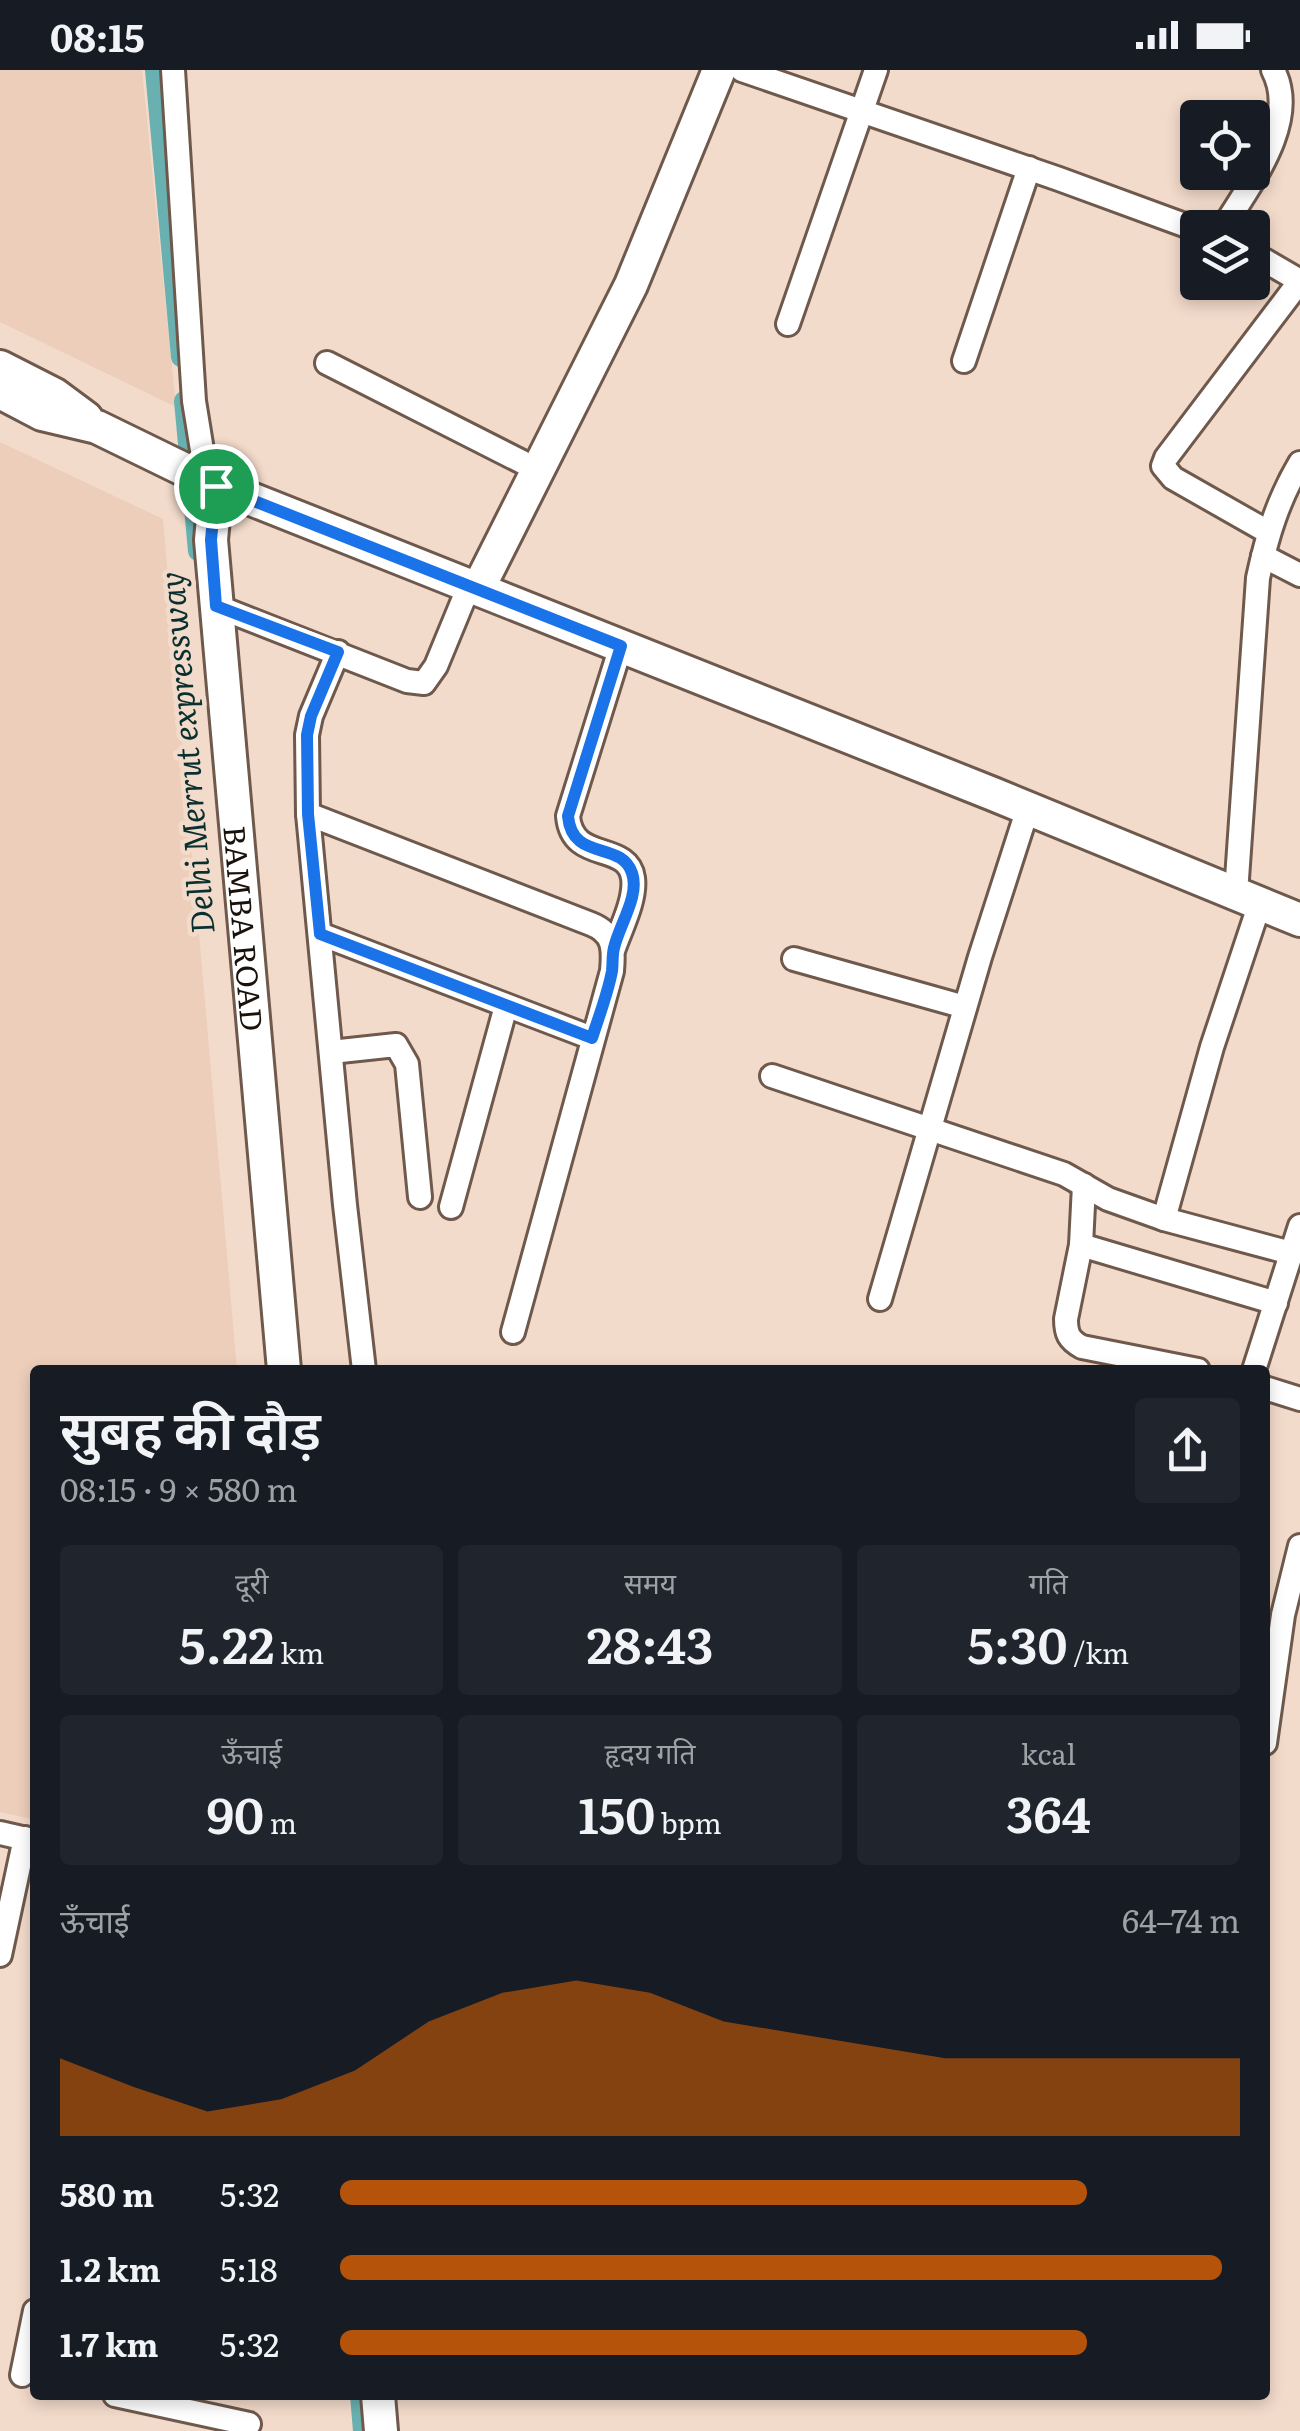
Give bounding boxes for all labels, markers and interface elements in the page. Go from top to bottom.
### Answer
text: 08:15 [50,7,145,64]
map controls [1180,100,1270,300]
button: locate [1180,100,1270,190]
button: layers [1180,210,1270,300]
pin [174,444,259,529]
icon: arrive [189,459,244,514]
water label: Delhi Merrut expressway [145,570,225,936]
street label: BAMBA ROAD [214,824,276,1033]
text: सुबह की दौड़ [60,1385,321,1467]
button: share [1135,1398,1240,1503]
text: 08:15 · 9 × 580 m [60,1464,298,1512]
text: दूरी [235,1561,268,1603]
text: समय [624,1561,676,1603]
text: गति [1029,1561,1068,1603]
text: 5.22 [179,1605,275,1679]
text: 28:43 [586,1605,714,1679]
text: 5:30 [967,1605,1068,1679]
text: km [275,1631,324,1673]
text: /km [1068,1631,1129,1673]
text: ऊँचाई [221,1731,282,1773]
text: हृदय गति [604,1731,696,1773]
text: kcal [1021,1732,1076,1774]
text: 364 [1006,1774,1091,1848]
text: 90 [206,1775,264,1849]
text: 150 [578,1775,655,1849]
text: m [264,1801,297,1843]
text: bpm [655,1801,722,1843]
text: ऊँचाई [60,1895,129,1943]
text: 64–74 m [1122,1895,1240,1943]
text: 580 m [60,2169,154,2217]
text: 5:32 [220,2169,279,2217]
text: 1.2 km [60,2244,161,2292]
text: 5:18 [220,2244,278,2292]
text: 1.7 km [60,2319,158,2367]
text: 5:32 [220,2319,279,2367]

